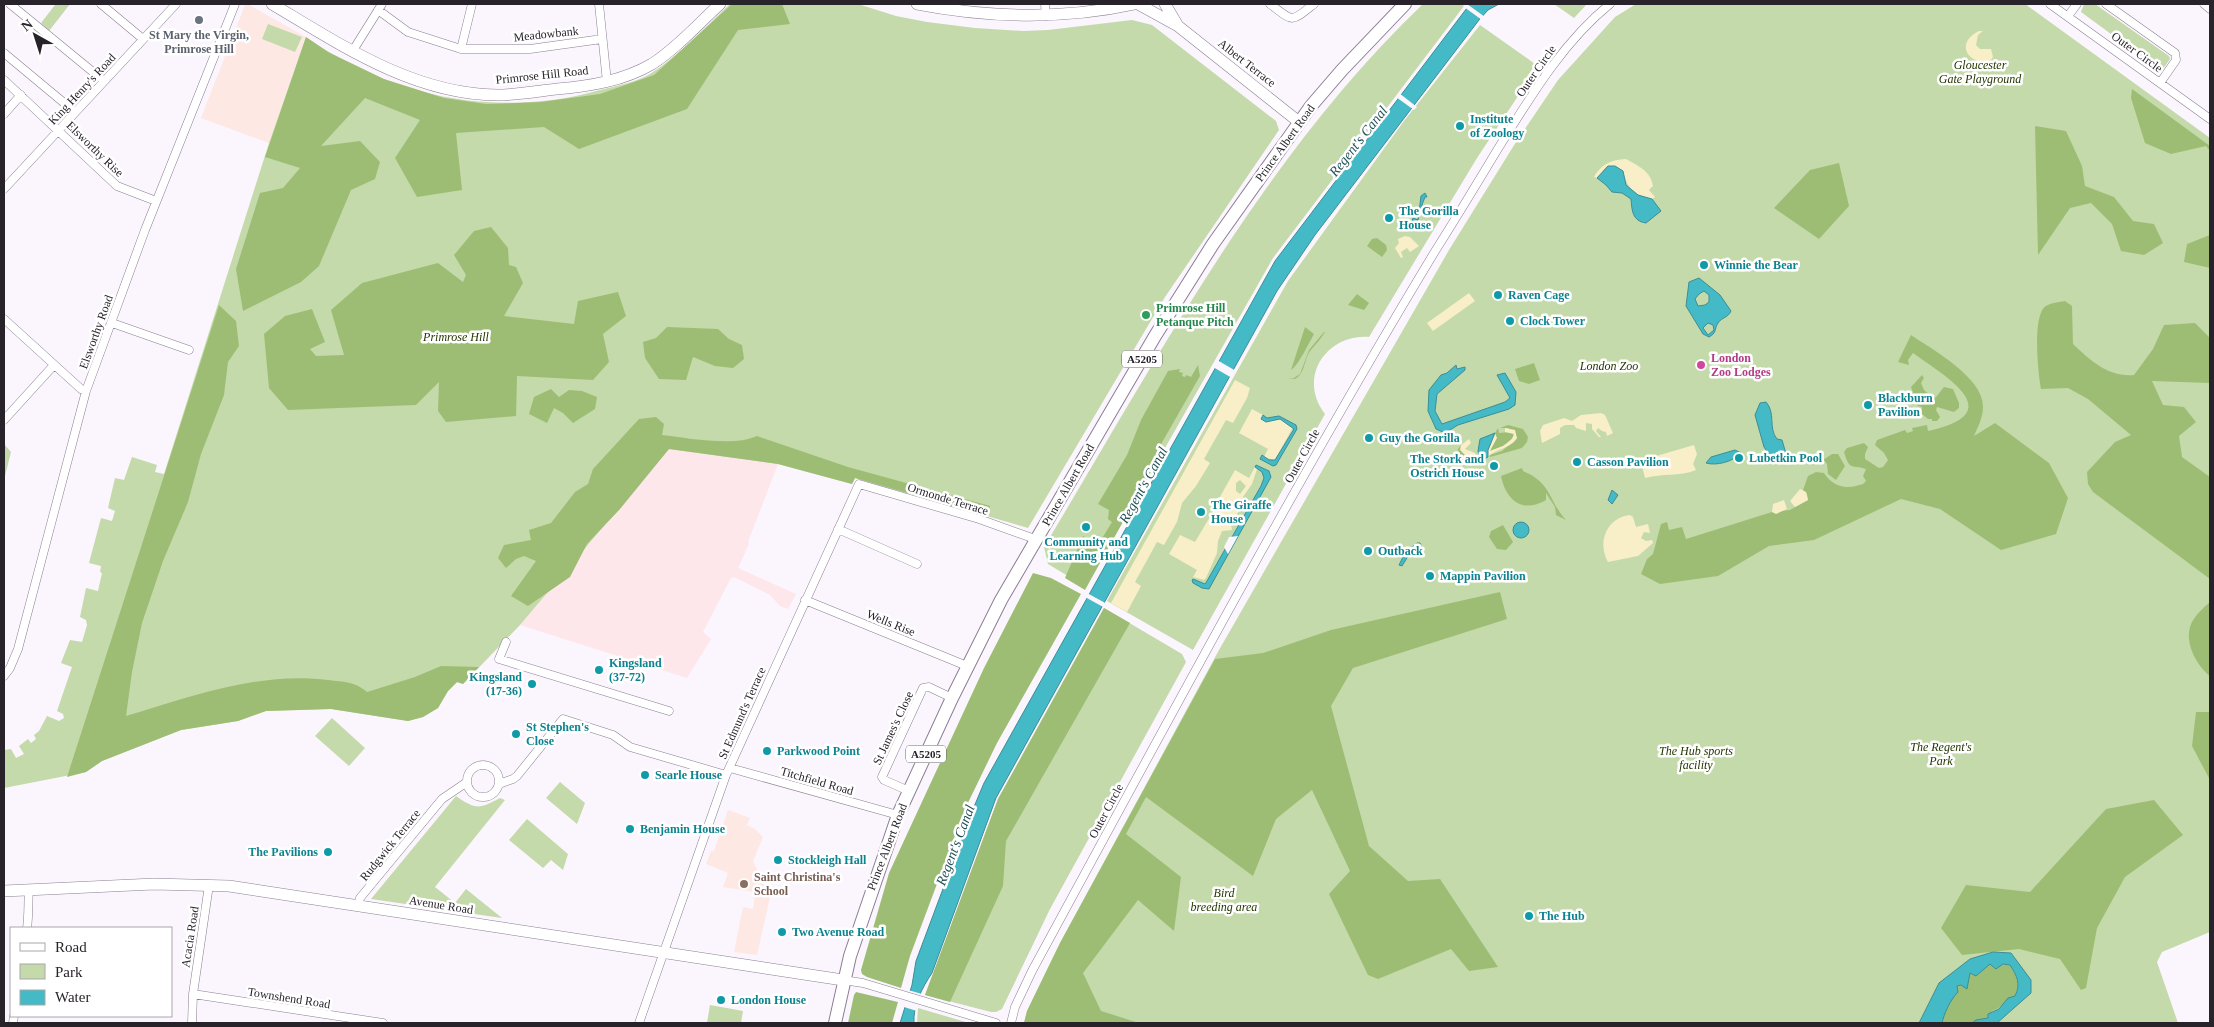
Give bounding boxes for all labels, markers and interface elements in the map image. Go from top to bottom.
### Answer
north arrow [10,10,60,60]
marker: St Mary the Virgin, Primrose Hill [193,14,205,26]
text: N [18,16,36,34]
street label: Meadowbank [513,24,579,44]
place label: St Mary the Virgin, Primrose Hill [149,28,249,56]
street label: Outer Circle [2109,29,2165,75]
street label: Albert Terrace [1215,36,1279,90]
street label: Outer Circle [1513,43,1559,99]
street label: King Henry's Road [45,51,119,127]
park label: Gloucester Gate Playground [1939,58,2022,86]
street label: Primrose Hill Road [495,63,589,87]
street label: Prince Albert Road [1252,102,1318,184]
water label: Regent's Canal [1326,103,1391,180]
place label: Institute of Zoology [1470,112,1524,140]
street label: Elsworthy Rise [64,118,126,180]
marker: Institute of Zoology [1454,120,1466,132]
place label: The Gorilla House [1399,204,1459,232]
marker: The Gorilla House [1383,212,1395,224]
place label: Winnie the Bear [1714,258,1798,272]
marker: Winnie the Bear [1698,259,1710,271]
place label: Raven Cage [1508,288,1570,302]
marker: Raven Cage [1492,289,1504,301]
street label: Elsworthy Road [76,293,116,371]
place label: Primrose Hill Petanque Pitch [1156,301,1234,329]
marker: Primrose Hill Petanque Pitch [1140,309,1152,321]
place label: Clock Tower [1520,314,1586,328]
marker: Clock Tower [1504,315,1516,327]
park label: Primrose Hill [422,330,490,344]
road number: A5205 [1122,350,1162,368]
place label: London Zoo Lodges [1711,351,1771,379]
park label: London Zoo [1579,359,1638,373]
marker: London Zoo Lodges [1695,359,1707,371]
place label: Blackburn Pavilion [1878,391,1933,419]
marker: Blackburn Pavilion [1862,399,1874,411]
street label: Outer Circle [1281,427,1323,485]
place label: Guy the Gorilla [1379,431,1460,445]
marker: Guy the Gorilla [1363,432,1375,444]
street label: Prince Albert Road [1039,442,1097,528]
water label: Regent's Canal [1116,444,1171,527]
place label: Lubetkin Pool [1749,451,1823,465]
place label: The Stork and Ostrich House [1410,452,1485,480]
marker: Lubetkin Pool [1733,452,1745,464]
place label: Casson Pavilion [1587,455,1669,469]
marker: Casson Pavilion [1571,456,1583,468]
marker: The Stork and Ostrich House [1488,460,1500,472]
street label: Ormonde Terrace [906,480,990,518]
place label: The Giraffe House [1211,498,1272,526]
marker: The Giraffe House [1195,506,1207,518]
marker: Community and Learning Hub [1080,521,1092,533]
place label: Community and Learning Hub [1044,535,1128,563]
place label: Outback [1378,544,1423,558]
marker: Outback [1362,545,1374,557]
place label: Mappin Pavilion [1440,569,1526,583]
marker: Mappin Pavilion [1424,570,1436,582]
street label: Wells Rise [865,607,917,639]
place label: Kingsland (37-72) [609,656,662,684]
marker: Kingsland (37-72) [593,664,605,676]
street label: St Edmund's Terrace [715,665,769,761]
place label: Kingsland (17-36) [469,670,522,698]
marker: Kingsland (17-36) [526,678,538,690]
street label: St James's Close [870,689,916,767]
place label: St Stephen's Close [526,720,589,748]
marker: St Stephen's Close [510,728,522,740]
park label: The Regent's Park [1910,740,1972,768]
place label: Parkwood Point [777,744,860,758]
park label: The Hub sports facility [1659,744,1733,772]
marker: Parkwood Point [761,745,773,757]
road number: A5205 [906,746,946,762]
street label: Titchfield Road [779,764,855,798]
place label: Searle House [655,768,723,782]
marker: Searle House [639,769,651,781]
street label: Outer Circle [1086,781,1126,841]
street label: Prince Albert Road [864,802,910,892]
water label: Regent's Canal [933,803,978,888]
street label: Rudgwick Terrace [357,806,423,884]
place label: Benjamin House [640,822,726,836]
marker: Benjamin House [624,823,636,835]
place label: The Pavilions [248,845,318,859]
marker: The Pavilions [322,846,334,858]
place label: Stockleigh Hall [788,853,867,867]
marker: Stockleigh Hall [772,854,784,866]
place label: Saint Christina's School [754,870,841,898]
marker: Saint Christina's School [738,878,750,890]
park label: Bird breeding area [1191,886,1257,914]
street label: Avenue Road [408,893,474,917]
street label: Acacia Road [178,905,202,969]
place label: The Hub [1539,909,1585,923]
marker: The Hub [1523,910,1535,922]
place label: Two Avenue Road [792,925,885,939]
marker: Two Avenue Road [776,926,788,938]
legend [10,927,172,1017]
text: Road [55,939,87,955]
text: Park [55,964,83,980]
street label: Townshend Road [247,985,331,1011]
text: Water [55,989,90,1005]
place label: London House [731,993,807,1007]
marker: London House [715,994,727,1006]

